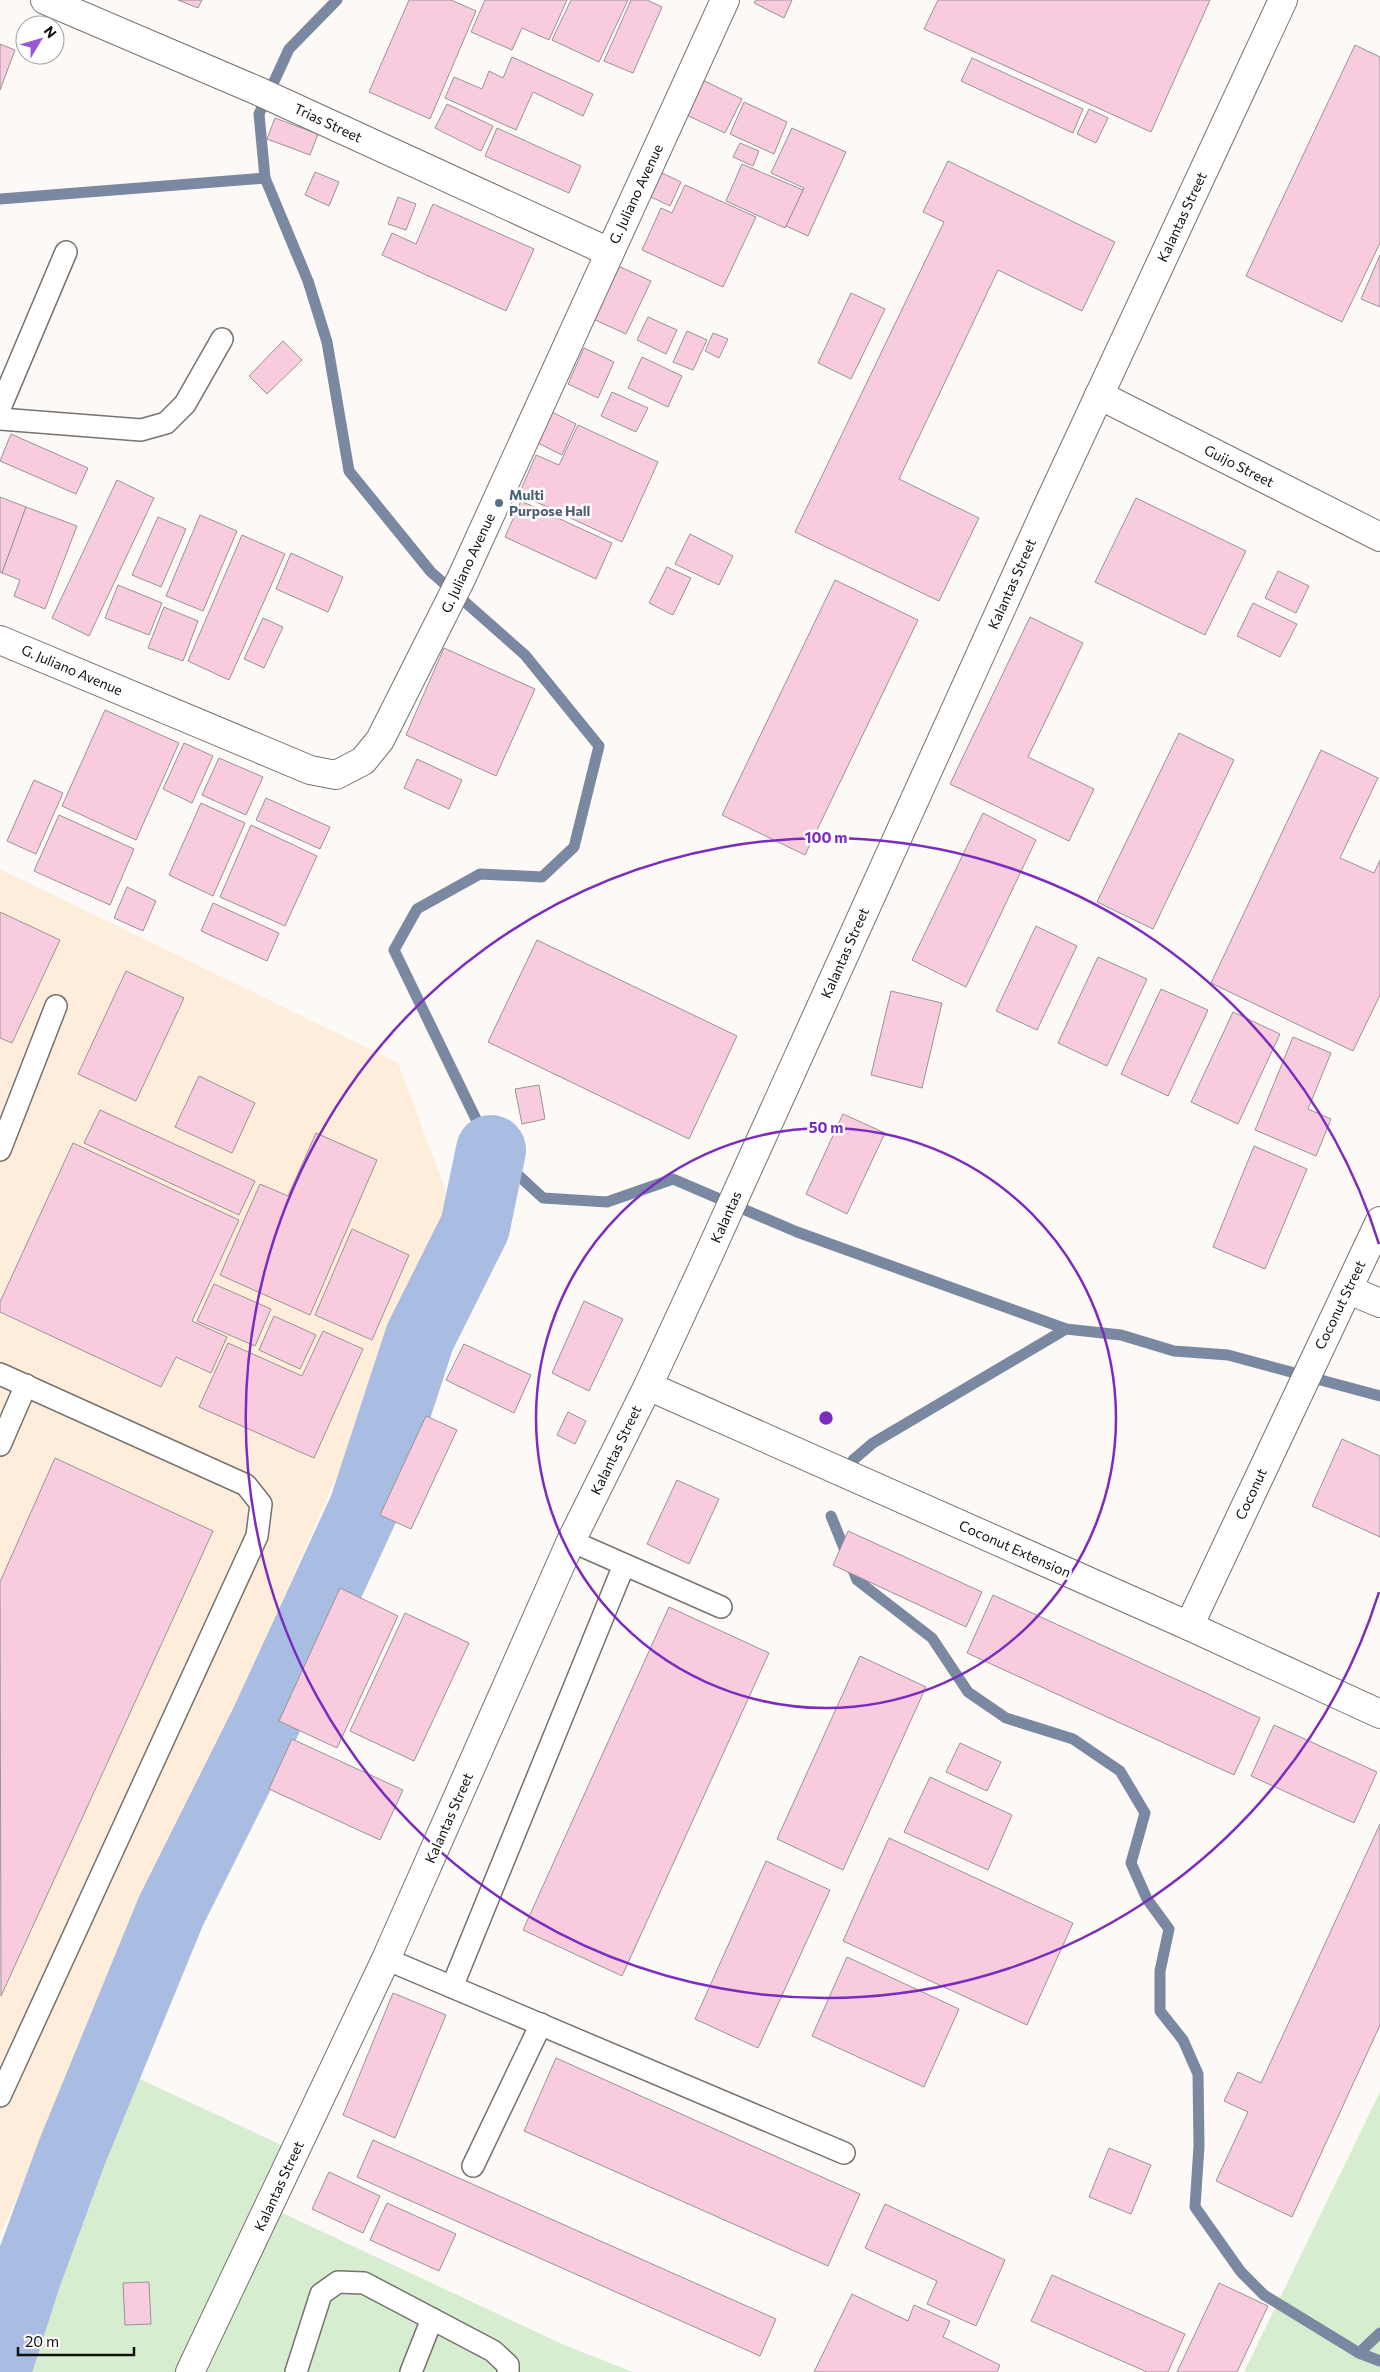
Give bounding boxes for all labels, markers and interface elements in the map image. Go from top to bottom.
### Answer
north arrow [15,15,65,65]
text: N [41,22,61,41]
street label: Trias Street [292,99,365,146]
street label: G. Juliano Avenue [605,141,666,246]
street label: Kalantas Street [1153,169,1210,264]
street label: Guijo Street [1202,441,1277,490]
place label: Multi Purpose Hall [509,486,590,519]
marker: Multi Purpose Hall [493,497,505,509]
street label: G. Juliano Avenue [437,510,498,615]
street label: Kalantas Street [984,536,1039,632]
street label: G. Juliano Avenue [19,641,125,699]
text: 100 m [805,828,847,846]
street label: Kalantas Street [817,905,872,1001]
text: 50 m [809,1118,843,1136]
street label: Kalantas [707,1188,745,1245]
street label: Coconut Street [1311,1257,1369,1352]
street label: Kalantas Street [587,1402,645,1497]
centre of rings [817,1409,835,1427]
street label: Coconut [1231,1465,1270,1522]
street label: Coconut Extension [957,1516,1074,1581]
street label: Kalantas Street [421,1770,476,1866]
street label: Kalantas Street [250,2138,307,2233]
scale bar [18,2324,134,2356]
text: 20 m [25,2332,59,2350]

